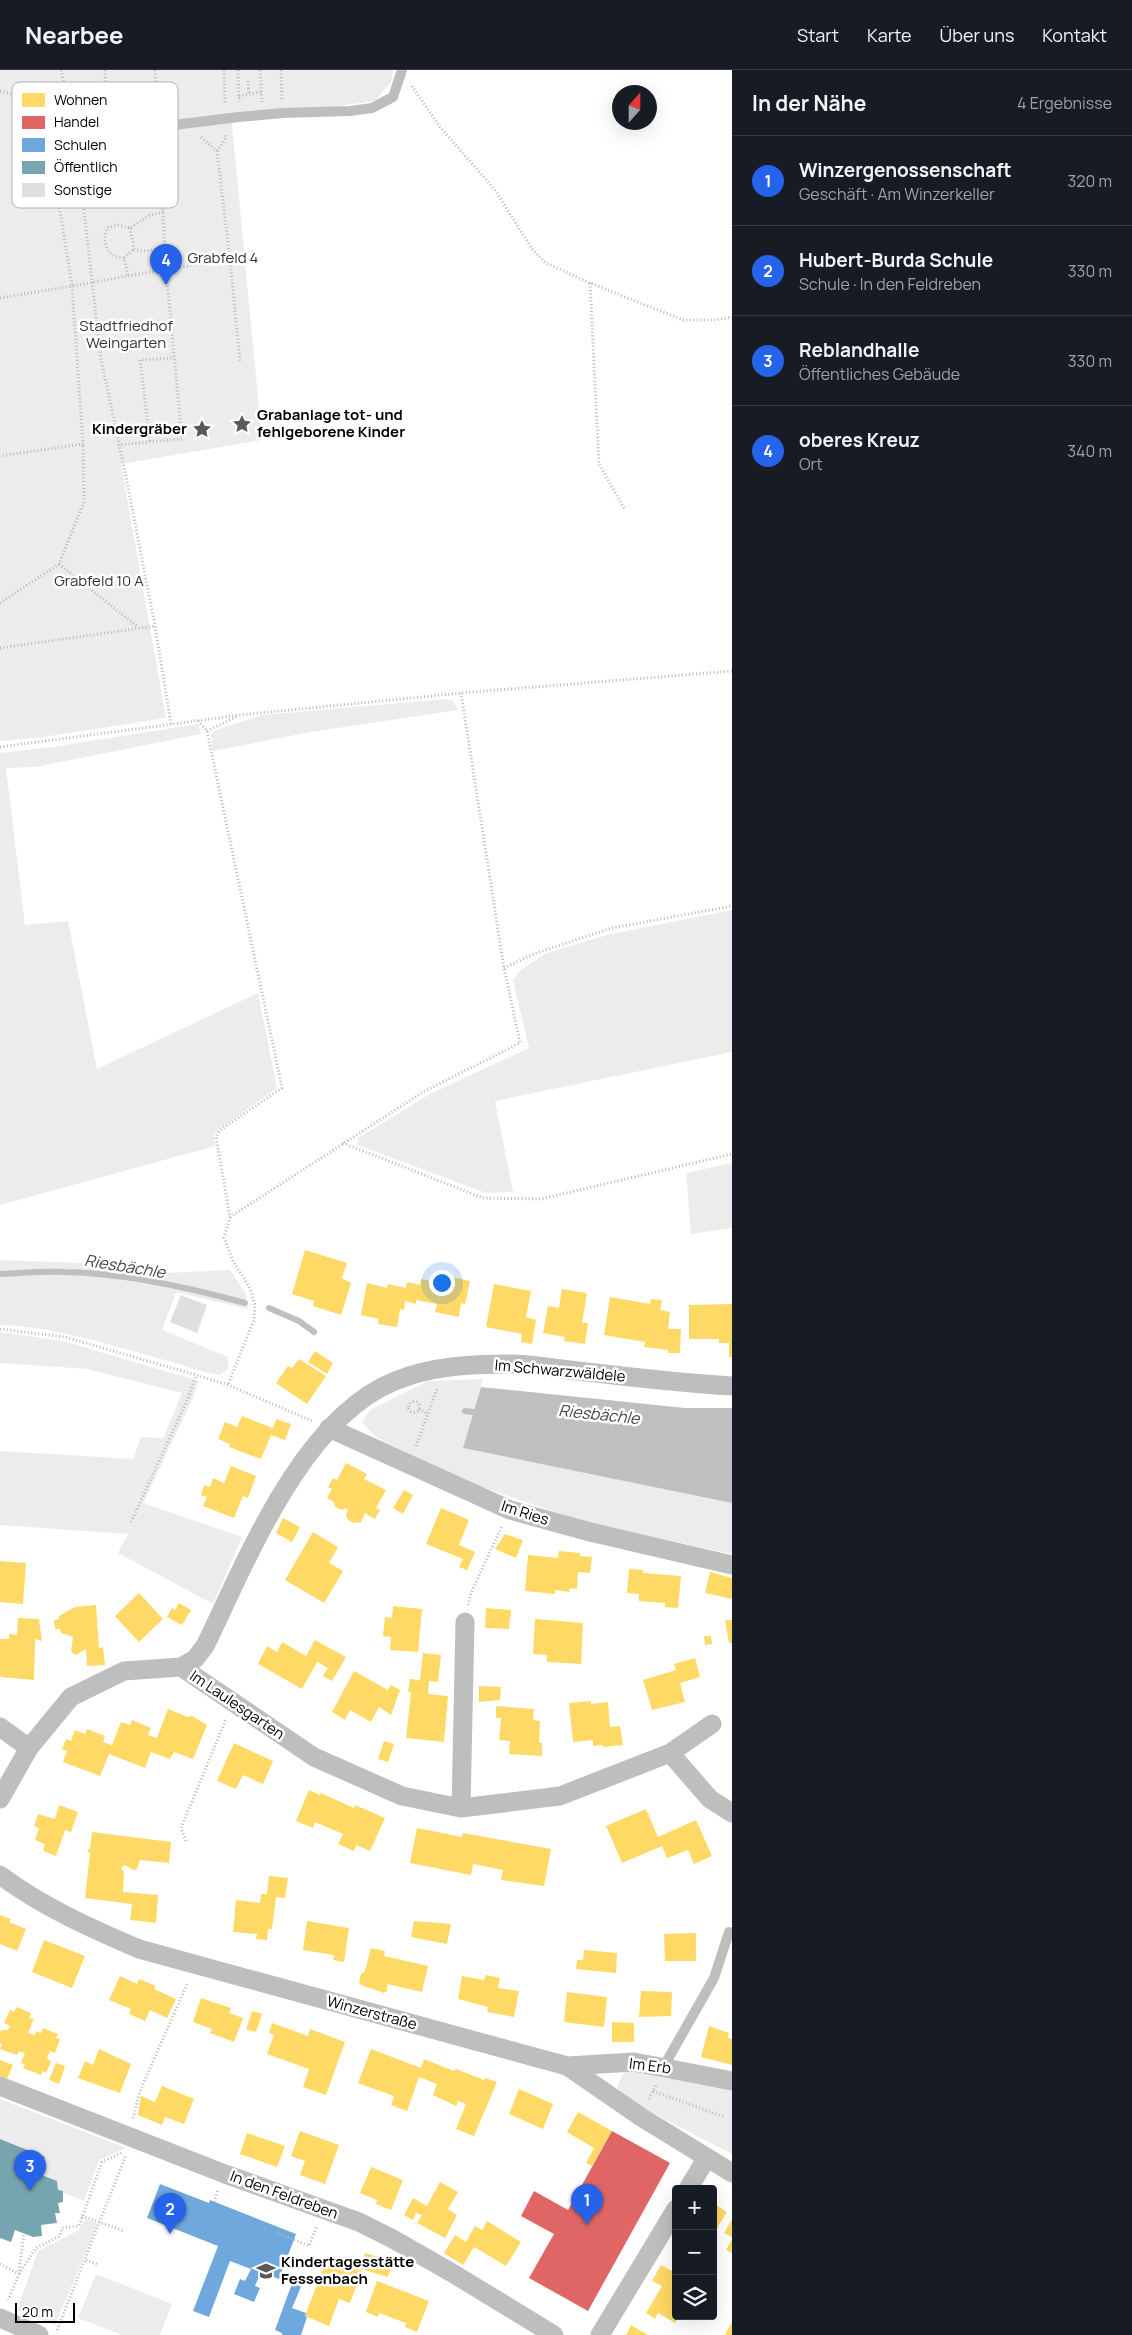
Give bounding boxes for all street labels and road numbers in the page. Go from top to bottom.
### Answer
street label: Im Schwarzwäldele [494,1354,627,1387]
street label: Im Ries [499,1495,552,1530]
street label: Im Laulesgarten [186,1665,289,1744]
street label: Winzerstraße [325,1990,420,2035]
street label: Im Erb [628,2053,672,2079]
street label: In den Feldreben [227,2165,341,2224]

